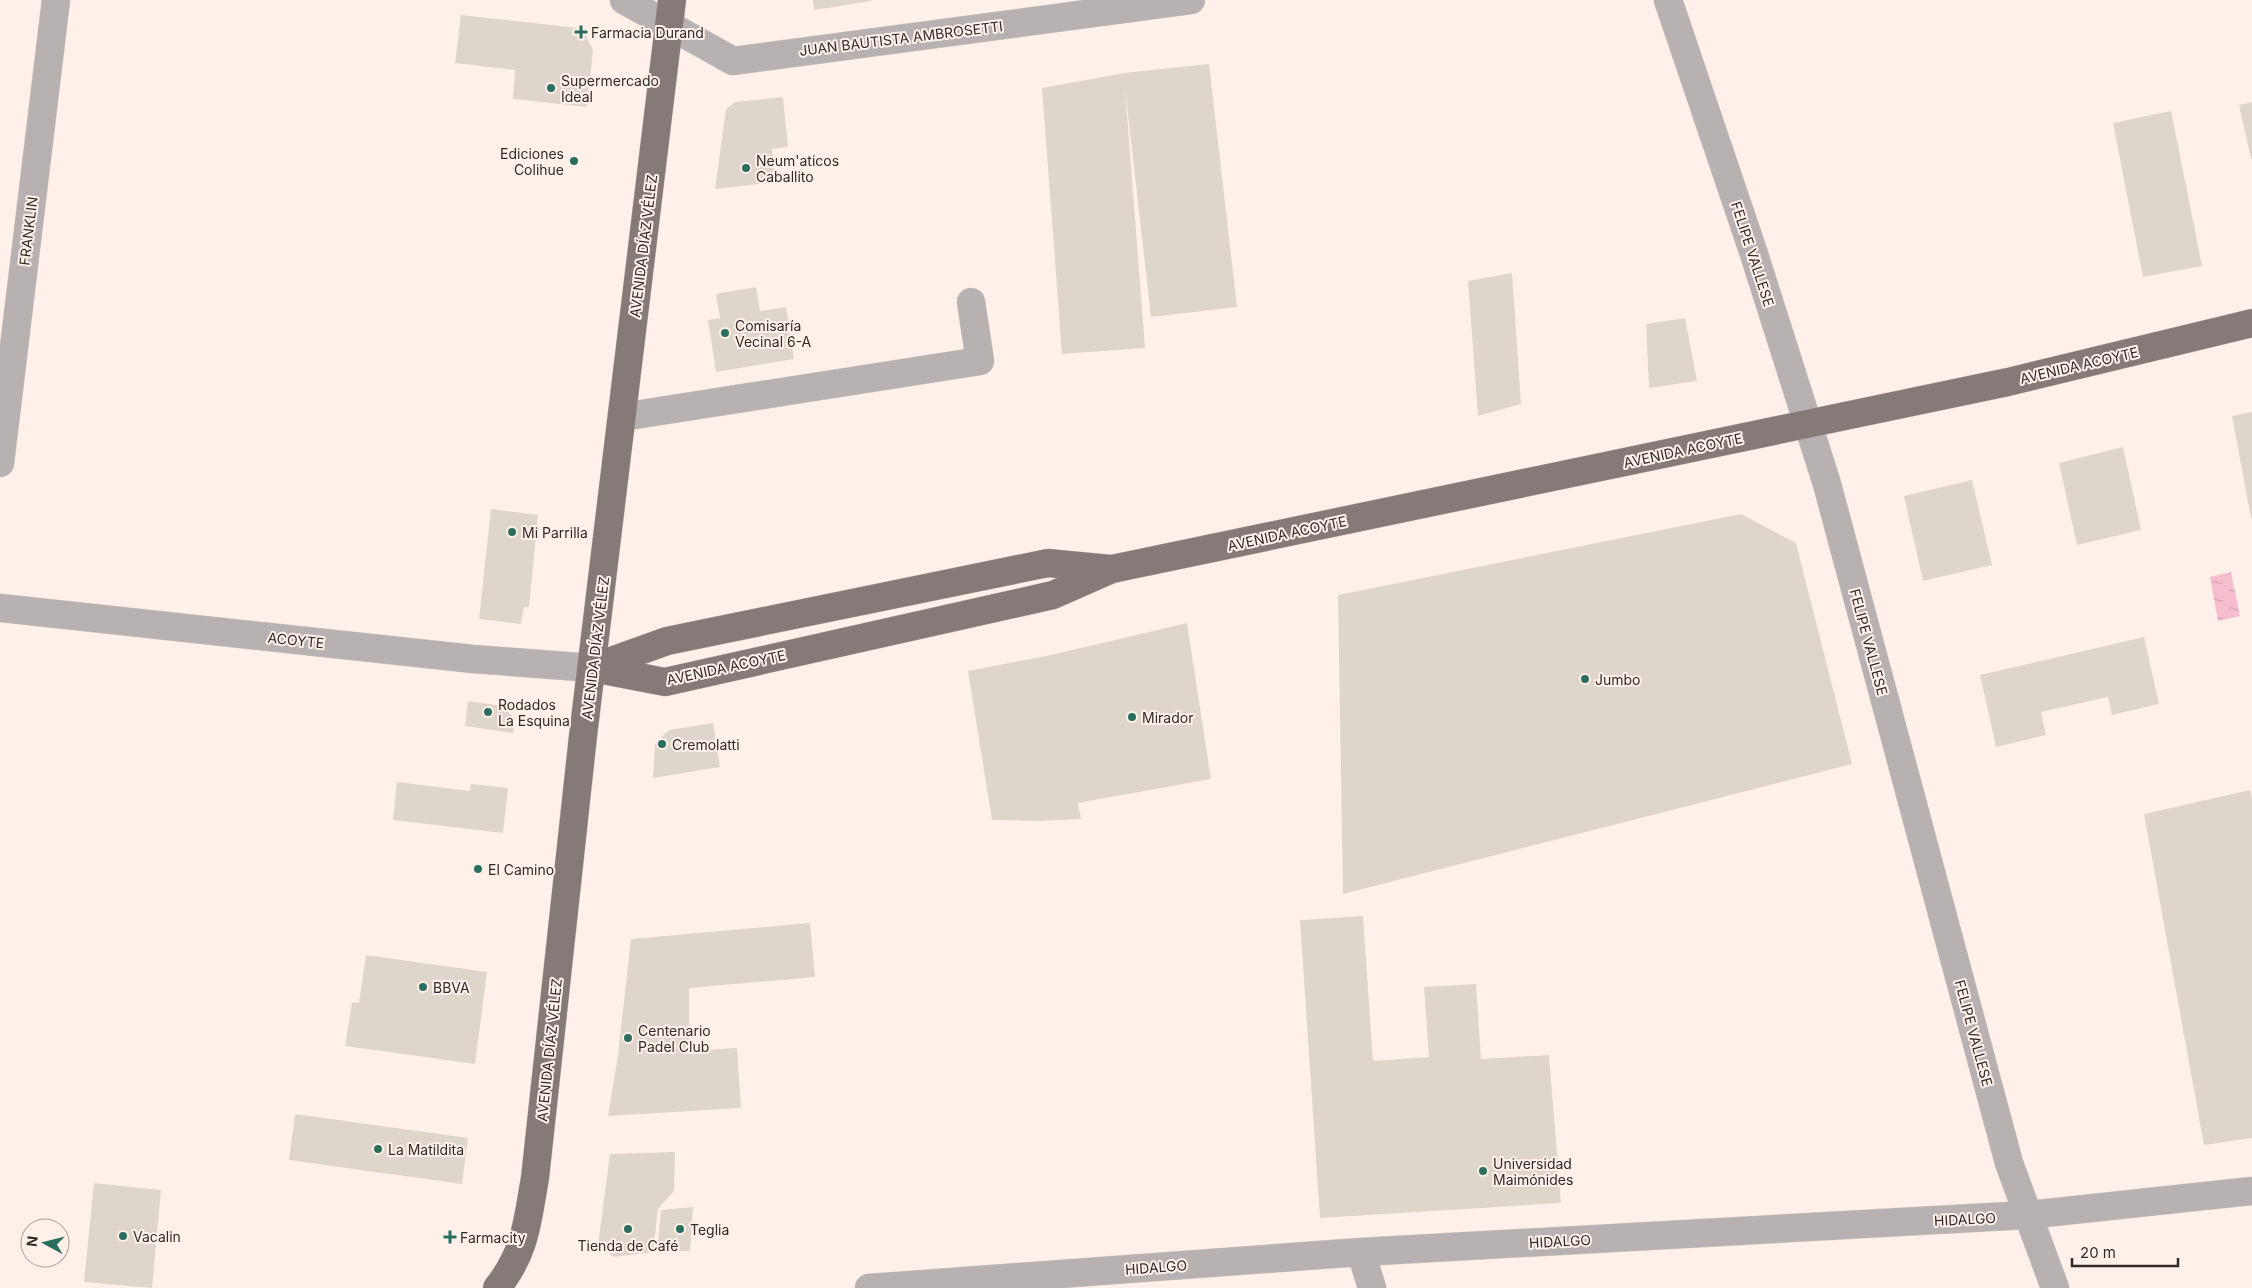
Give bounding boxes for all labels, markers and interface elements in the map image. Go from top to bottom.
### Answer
street label: JUAN BAUTISTA AMBROSETTI [798,17,1004,59]
place label: Farmacia Durand [591,24,704,41]
marker: Farmacia Durand [575,26,587,38]
place label: Supermercado Ideal [561,72,659,105]
marker: Supermercado Ideal [545,82,557,94]
place label: Ediciones Colihue [500,145,564,178]
place label: Neum'aticos Caballito [756,152,839,185]
marker: Ediciones Colihue [568,155,580,167]
marker: Neum'aticos Caballito [740,162,752,174]
street label: AVENIDA DÍAZ VÉLEZ [626,174,660,318]
street label: FRANKLIN [15,196,41,266]
street label: FELIPE VALLESE [1728,199,1778,309]
place label: Comisaría Vecinal 6-A [735,317,812,350]
marker: Comisaría Vecinal 6-A [719,327,731,339]
street label: AVENIDA ACOYTE [2018,343,2140,387]
street label: AVENIDA ACOYTE [1622,429,1744,471]
street label: AVENIDA ACOYTE [1226,512,1348,554]
place label: Mi Parrilla [522,524,588,541]
marker: Mi Parrilla [506,526,518,538]
street label: AVENIDA DÍAZ VÉLEZ [578,576,612,720]
street label: FELIPE VALLESE [1847,587,1891,697]
street label: ACOYTE [267,629,325,651]
street label: AVENIDA ACOYTE [665,646,787,688]
place label: Jumbo [1595,671,1641,688]
marker: Jumbo [1579,673,1591,685]
place label: Rodados La Esquina [498,696,570,729]
marker: Rodados La Esquina [482,706,494,718]
place label: Mirador [1142,709,1193,726]
marker: Mirador [1126,711,1138,723]
place label: Cremolatti [672,736,740,753]
marker: Cremolatti [656,738,668,750]
place label: El Camino [488,861,554,878]
marker: El Camino [472,863,484,875]
street label: AVENIDA DÍAZ VÉLEZ [533,978,565,1122]
street label: FELIPE VALLESE [1952,978,1996,1088]
place label: BBVA [433,979,470,996]
marker: BBVA [417,981,429,993]
place label: Centenario Padel Club [638,1022,711,1055]
marker: Centenario Padel Club [622,1032,634,1044]
place label: La Matildita [388,1141,464,1158]
marker: La Matildita [372,1143,384,1155]
place label: Universidad Maimónides [1493,1155,1573,1188]
marker: Universidad Maimónides [1477,1165,1489,1177]
street label: HIDALGO [1934,1209,1996,1229]
north arrow [20,1218,70,1268]
place label: Teglia [690,1221,729,1238]
marker: Tienda de Café [622,1223,634,1235]
marker: Teglia [674,1223,686,1235]
place label: Vacalin [133,1228,181,1245]
place label: Farmacity [460,1229,526,1246]
marker: Vacalin [117,1230,129,1242]
marker: Farmacity [444,1231,456,1243]
street label: HIDALGO [1529,1231,1591,1251]
text: N [23,1235,41,1248]
scale bar [2072,1236,2178,1268]
place label: Tienda de Café [578,1237,678,1254]
text: 20 m [2080,1243,2116,1262]
street label: HIDALGO [1124,1256,1188,1278]

